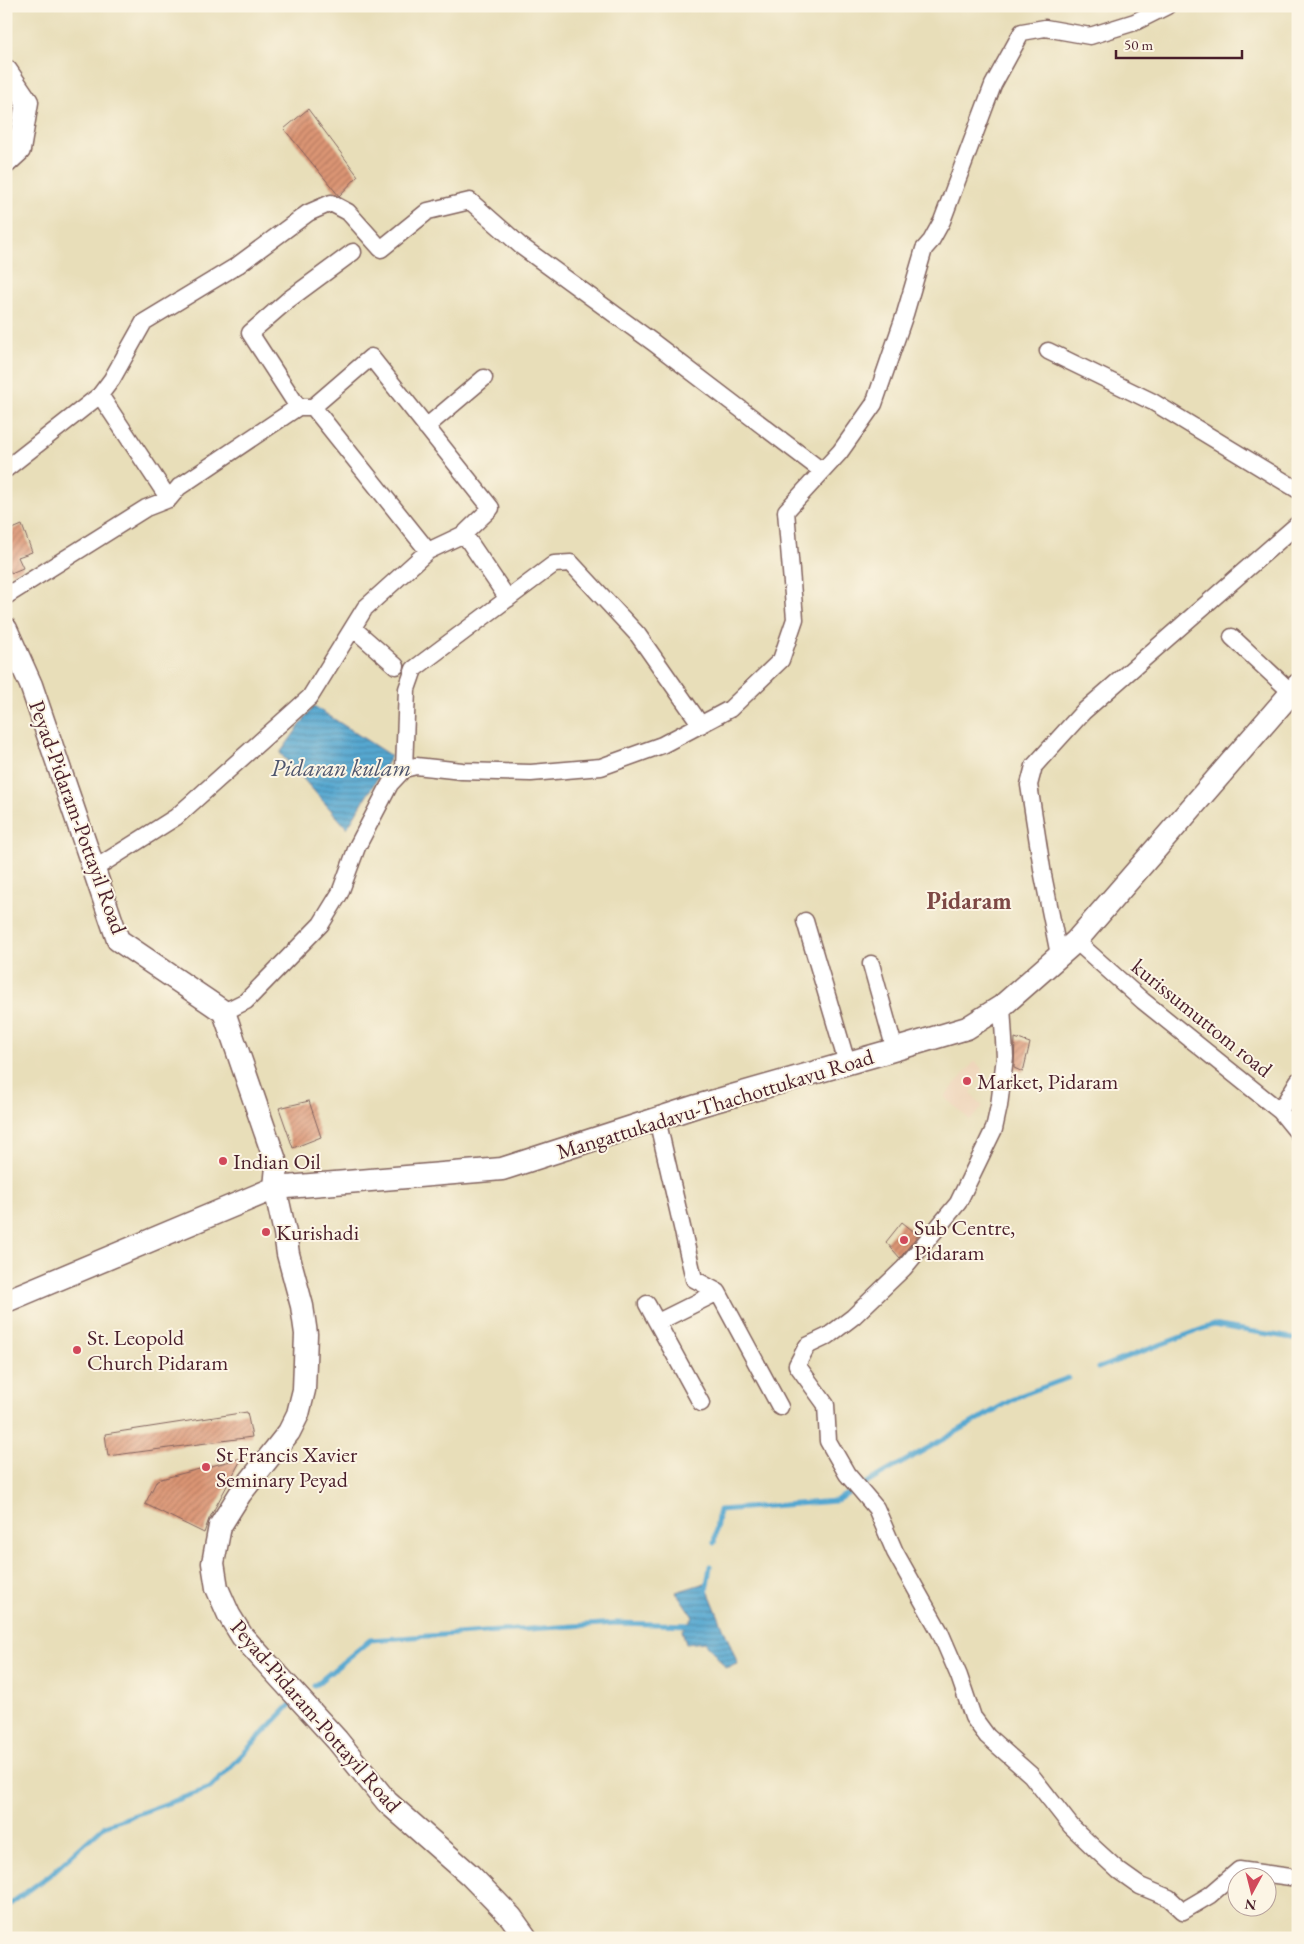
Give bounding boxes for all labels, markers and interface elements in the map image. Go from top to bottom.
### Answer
scale bar [1116,28,1243,60]
text: 50 m [1124,35,1153,54]
street label: Peyad-Pidaram-Pottayil Road [22,696,134,939]
water label: Pidaran kulam [271,752,411,783]
district label: Pidaram [926,885,1012,916]
street label: kurissumuttom road [1126,952,1279,1084]
street label: Mangattukadavu-Thachottukavu Road [553,1042,878,1166]
place label: Market, Pidaram [977,1067,1118,1096]
marker: Market, Pidaram [961,1075,973,1087]
place label: Indian Oil [233,1147,321,1176]
marker: Indian Oil [217,1155,229,1167]
place label: Sub Centre, Pidaram [914,1213,1015,1267]
place label: Kurishadi [276,1218,359,1247]
marker: Kurishadi [260,1226,272,1238]
marker: Sub Centre, Pidaram [898,1234,910,1246]
place label: St. Leopold Church Pidaram [87,1323,228,1377]
marker: St. Leopold Church Pidaram [71,1344,83,1356]
place label: St Francis Xavier Seminary Peyad [216,1440,358,1494]
marker: St Francis Xavier Seminary Peyad [200,1461,212,1473]
street label: Peyad-Pidaram-Pottayil Road [224,1613,408,1819]
north arrow [1226,1866,1276,1916]
text: N [1243,1895,1257,1915]

